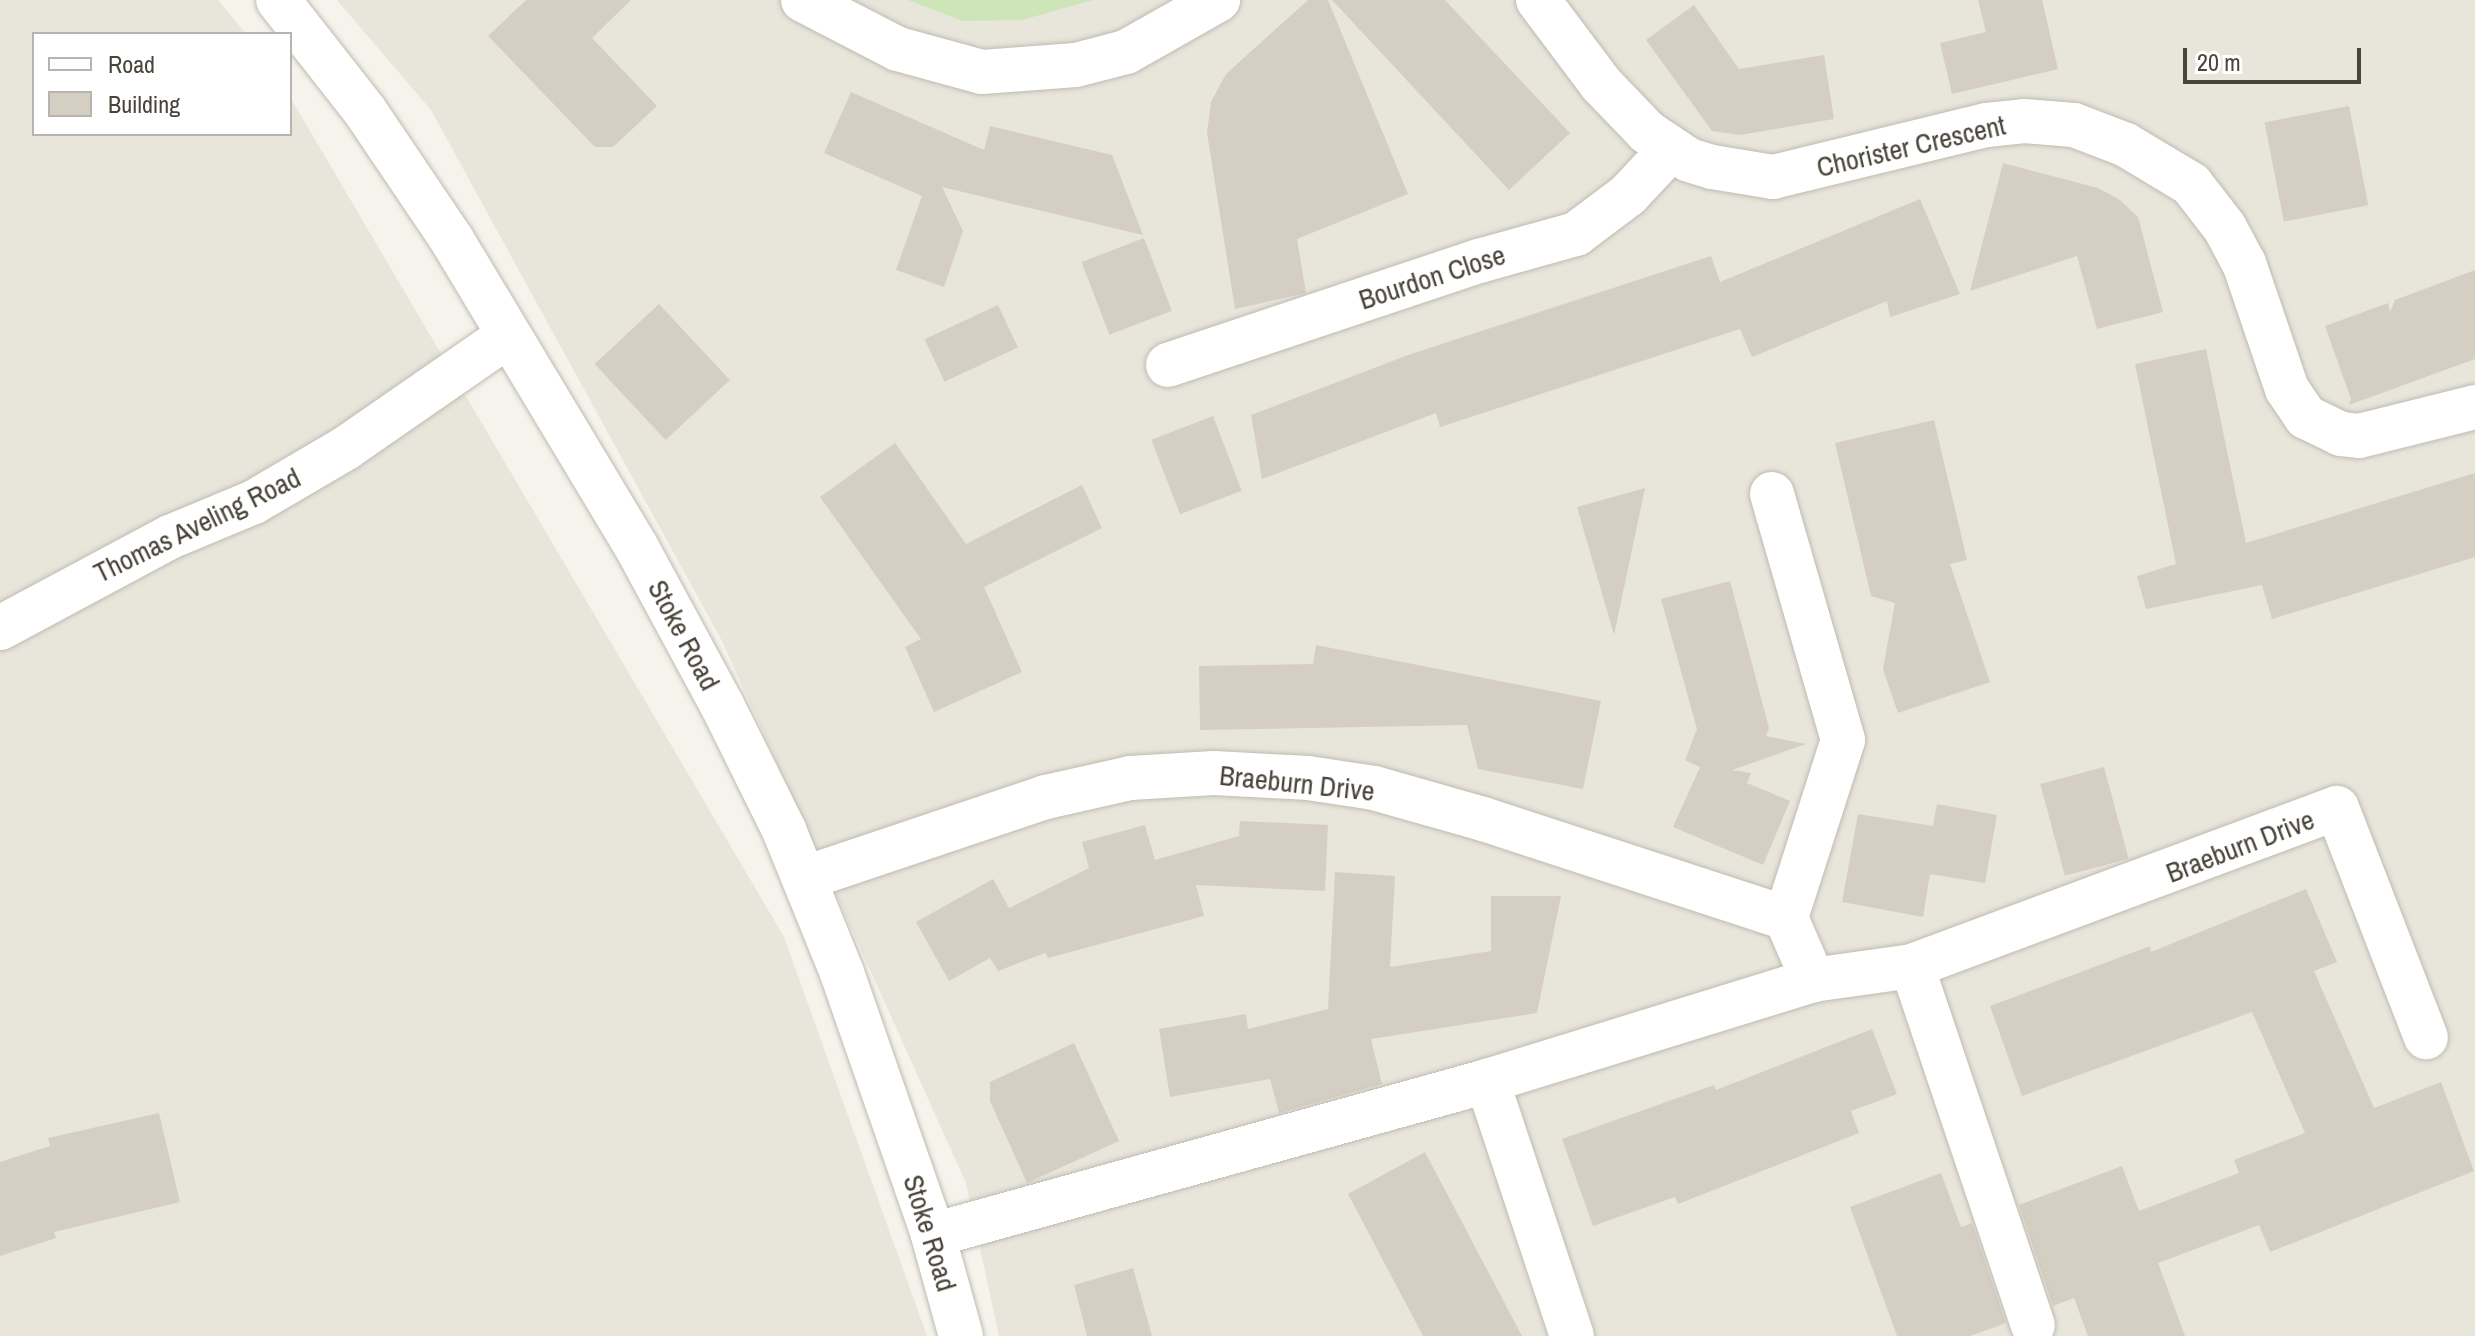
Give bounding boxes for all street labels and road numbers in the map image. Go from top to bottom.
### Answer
street label: Chorister Crescent [1813,108,2009,184]
street label: Bourdon Close [1355,238,1509,316]
street label: Thomas Aveling Road [88,460,306,590]
street label: Stoke Road [641,574,727,696]
street label: Braeburn Drive [1218,758,1376,808]
street label: Braeburn Drive [2161,802,2319,890]
street label: Stoke Road [896,1171,964,1295]

